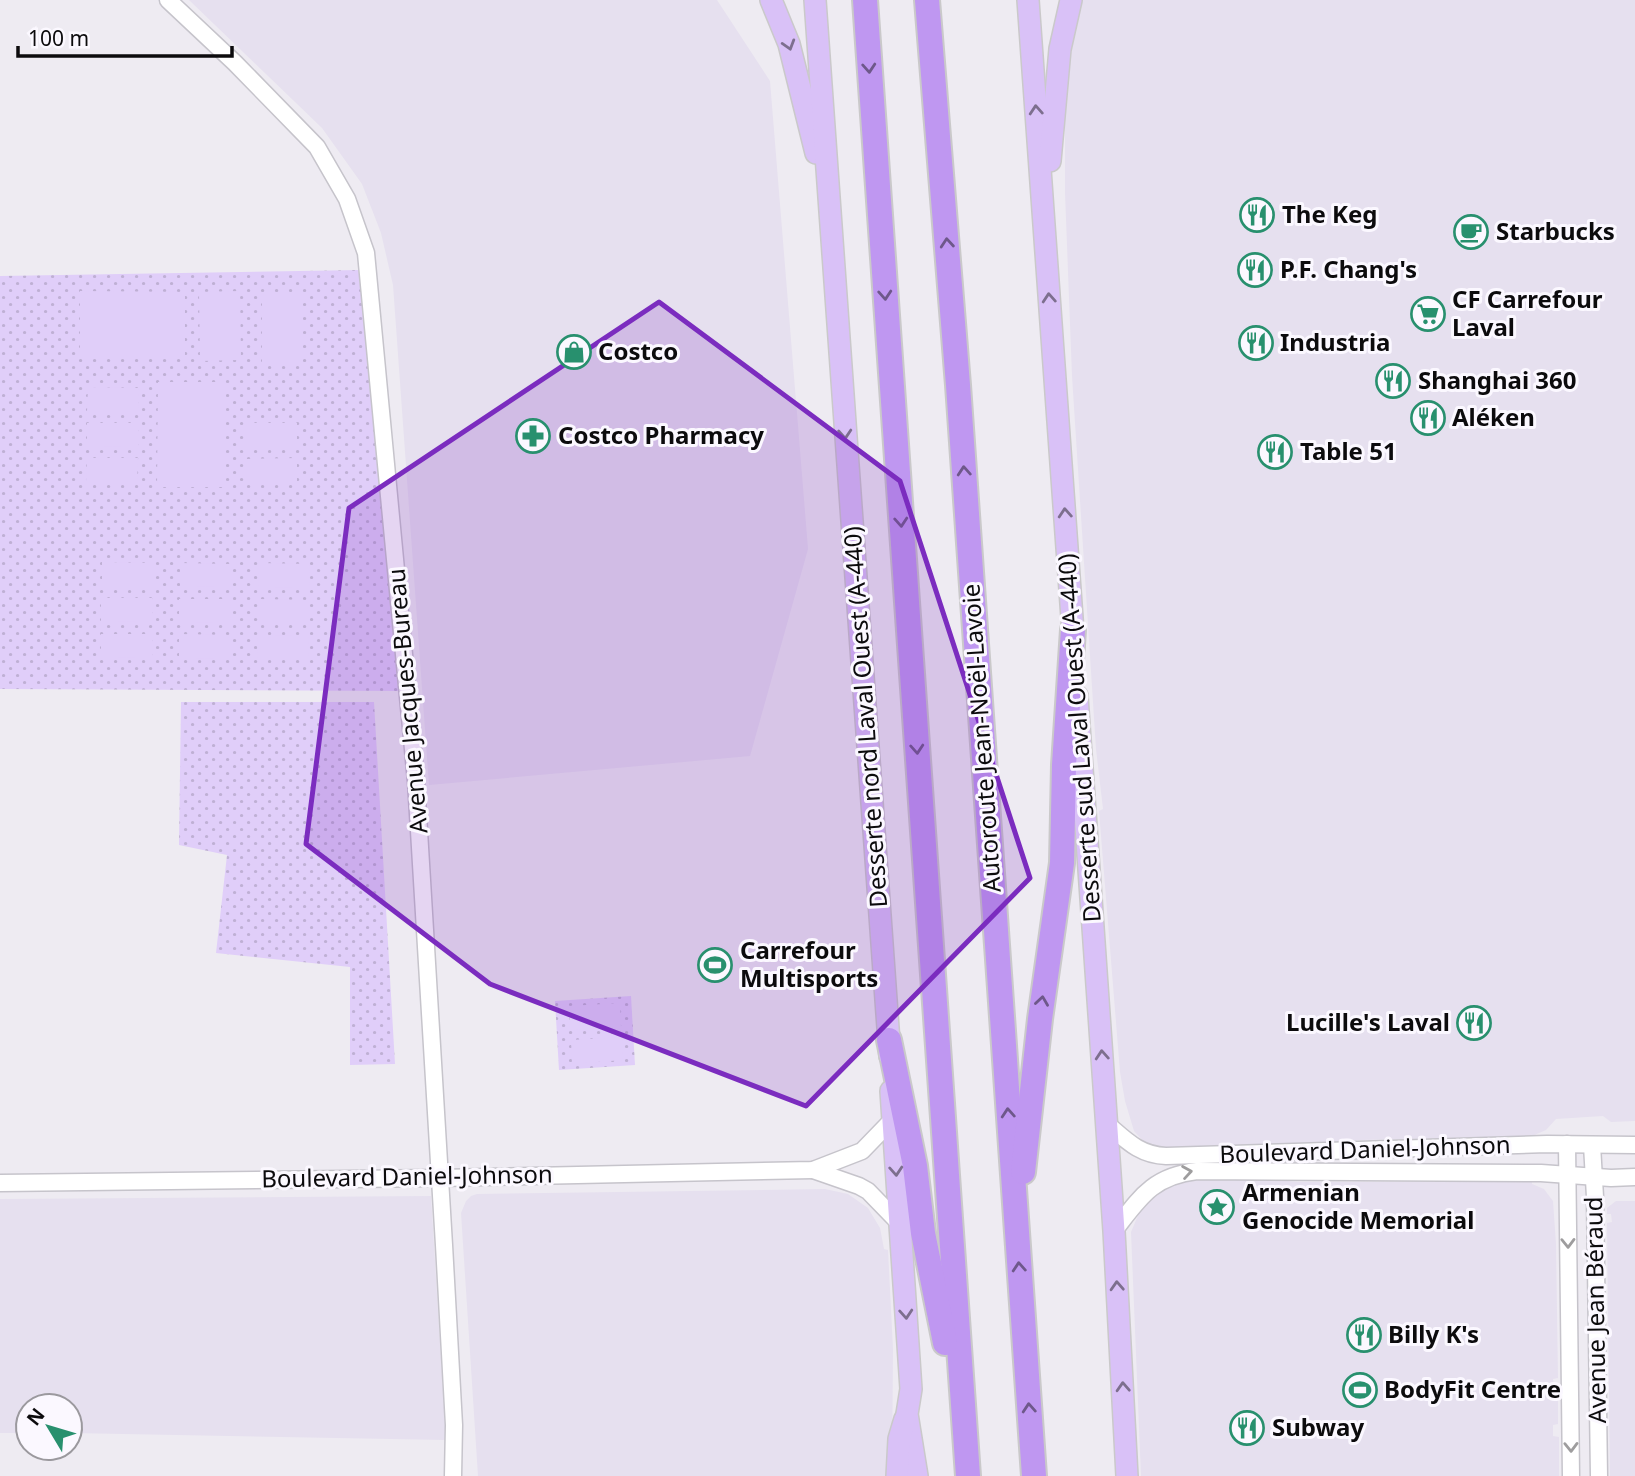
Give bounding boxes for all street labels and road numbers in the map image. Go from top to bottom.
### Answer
street label: Desserte nord Laval Ouest (A-440) [835,525,894,909]
street label: Desserte sud Laval Ouest (A-440) [1049,553,1108,924]
street label: Avenue Jacques-Bureau [378,567,435,835]
street label: Autoroute Jean-Noël-Lavoie [953,583,1008,894]
street label: Boulevard Daniel-Johnson [1219,1127,1511,1170]
street label: Boulevard Daniel-Johnson [261,1156,553,1195]
street label: Avenue Jean Béraud [1576,1196,1613,1424]

